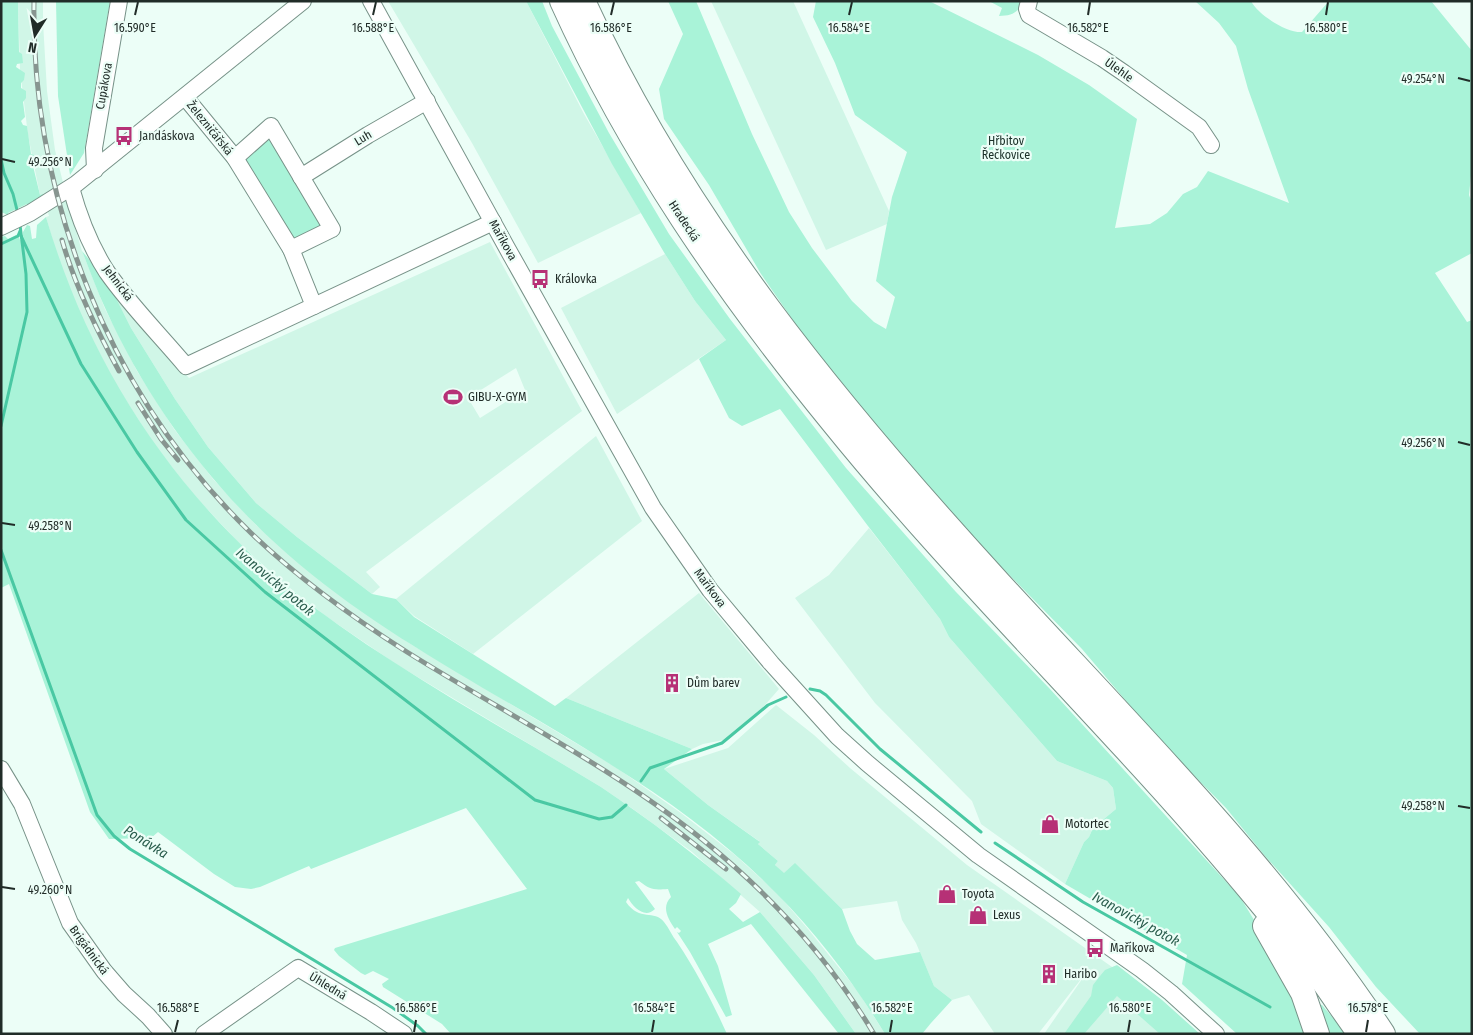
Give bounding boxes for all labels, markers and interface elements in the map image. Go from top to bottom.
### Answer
north arrow [10,10,60,60]
text: 16.590°E [114,21,156,35]
text: 16.588°E [352,21,394,35]
text: 16.586°E [590,21,632,35]
text: 16.584°E [828,21,870,35]
text: 16.582°E [1067,21,1109,35]
text: 16.580°E [1305,21,1348,35]
text: N [27,38,38,56]
street label: Úlehle [1102,54,1137,85]
street label: Cupákova [93,61,115,110]
text: 49.254°N [1401,72,1445,86]
street label: Železničářská [184,97,237,158]
bus stop icon: Jandáskova [113,125,135,147]
street label: Luh [352,127,374,149]
place label: Jandáskova [139,129,195,143]
park label: Hřbitov Řečkovice [982,134,1030,162]
text: 49.256°N [28,155,72,169]
street label: Hradecká [666,198,702,244]
street label: Maříkova [486,217,520,263]
street label: Jehnická [100,262,136,304]
bus stop icon: Královka [529,268,551,290]
place label: Královka [555,272,597,286]
sports icon: GIBU-X-GYM [442,386,464,408]
place label: GIBU-X-GYM [468,390,526,404]
text: 49.256°N [1401,436,1445,450]
text: 49.258°N [28,519,72,533]
water label: Ivanovický potok [232,544,318,620]
street label: Maříkova [691,566,729,610]
building icon: Dům barev [661,672,683,694]
place label: Dům barev [687,676,740,690]
text: 49.258°N [1401,799,1445,813]
shop icon: Motortec [1039,813,1061,835]
place label: Motortec [1065,817,1109,831]
water label: Ponávka [121,822,171,862]
text: 49.260°N [28,883,72,897]
shop icon: Toyota [936,883,958,905]
place label: Toyota [962,887,995,901]
water label: Ivanovický potok [1089,888,1183,950]
shop icon: Lexus [967,904,989,926]
place label: Lexus [993,908,1020,922]
street label: Brigádnická [67,923,112,977]
bus stop icon: Maříkova [1084,937,1106,959]
place label: Maříkova [1110,941,1155,955]
building icon: Haribo [1038,963,1060,985]
place label: Haribo [1064,967,1097,981]
street label: Úhledná [307,969,350,1003]
text: 16.588°E [157,1001,199,1015]
text: 16.586°E [395,1001,437,1015]
text: 16.584°E [633,1001,675,1015]
text: 16.582°E [871,1001,913,1015]
text: 16.580°E [1109,1001,1152,1015]
text: 16.578°E [1348,1001,1389,1015]

